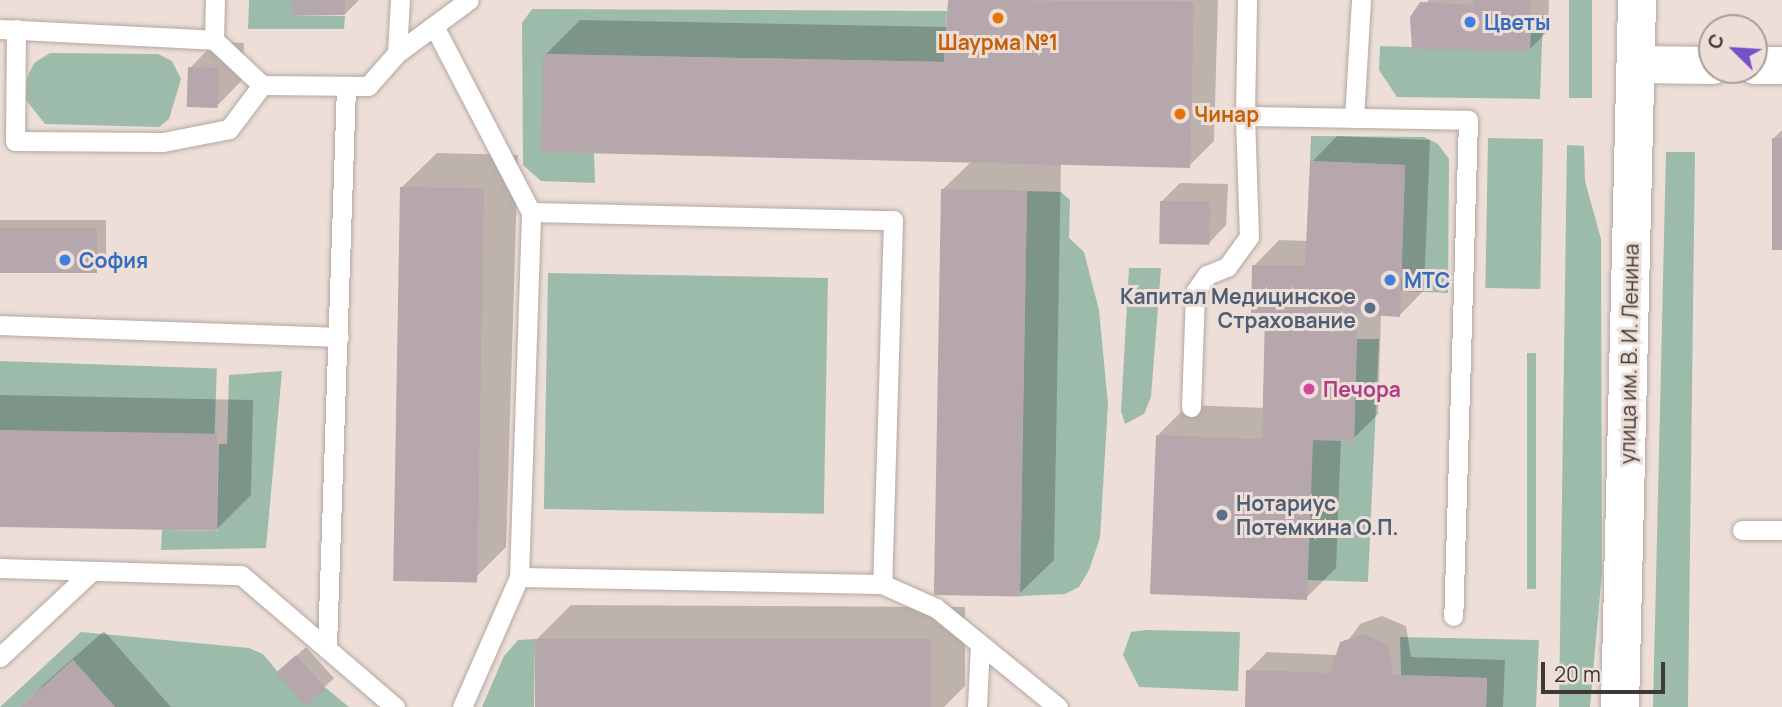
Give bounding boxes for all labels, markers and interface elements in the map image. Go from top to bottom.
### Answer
place label: Цветы [1484,9,1550,35]
marker: Шаурма №1 [990,10,1006,26]
marker: Цветы [1462,14,1478,30]
north arrow [1698,14,1768,84]
place label: Шаурма №1 [938,29,1058,55]
text: С [1701,30,1730,53]
place label: Чинар [1194,101,1259,127]
marker: Чинар [1172,106,1188,122]
street label: улица им. В. И. Ленина [1614,244,1644,464]
place label: София [79,247,148,273]
marker: София [57,252,73,268]
place label: МТС [1404,267,1450,293]
marker: МТС [1382,272,1398,288]
place label: Капитал Медицинское Страхование [1120,283,1356,333]
marker: Капитал Медицинское Страхование [1362,300,1378,316]
place label: Печора [1323,376,1401,402]
marker: Печора [1301,381,1317,397]
place label: Нотариус Потемкина О.П. [1236,490,1399,540]
marker: Нотариус Потемкина О.П. [1214,507,1230,523]
scale bar [1544,648,1668,692]
text: 20 m [1554,660,1601,688]

